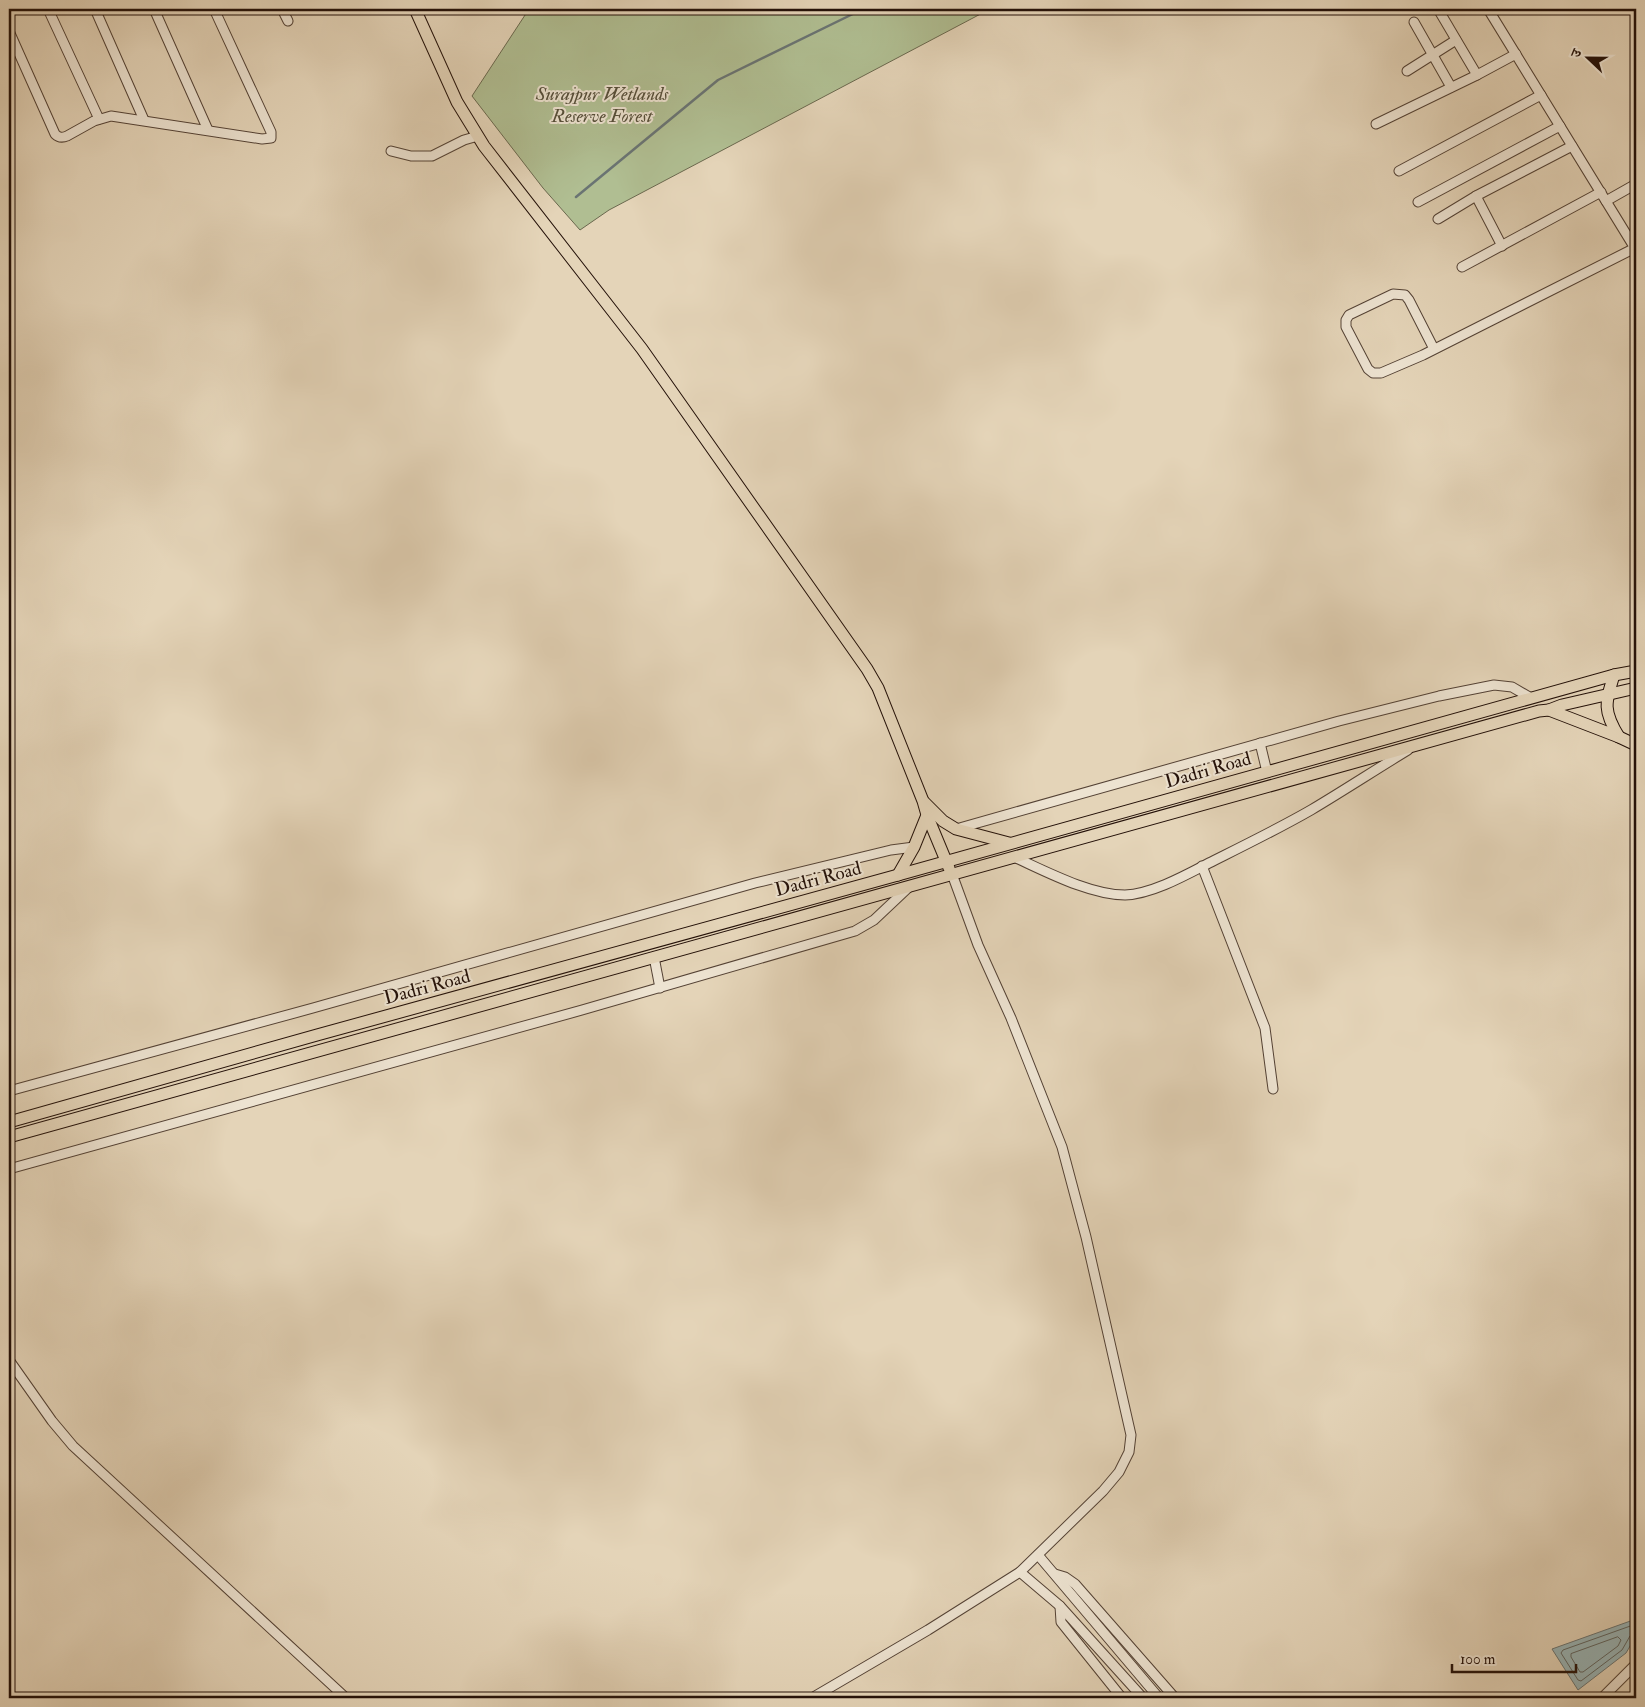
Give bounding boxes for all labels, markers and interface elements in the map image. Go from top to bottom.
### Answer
north arrow [1562,32,1612,82]
text: उ [1567,46,1586,61]
park label: Surajpur Wetlands Reserve Forest [535,82,669,128]
street label: Dadri Road [1162,746,1254,794]
street label: Dadri Road [772,856,864,902]
street label: Dadri Road [381,964,473,1010]
scale bar [1452,1642,1576,1674]
text: 100 m [1460,1650,1496,1669]

